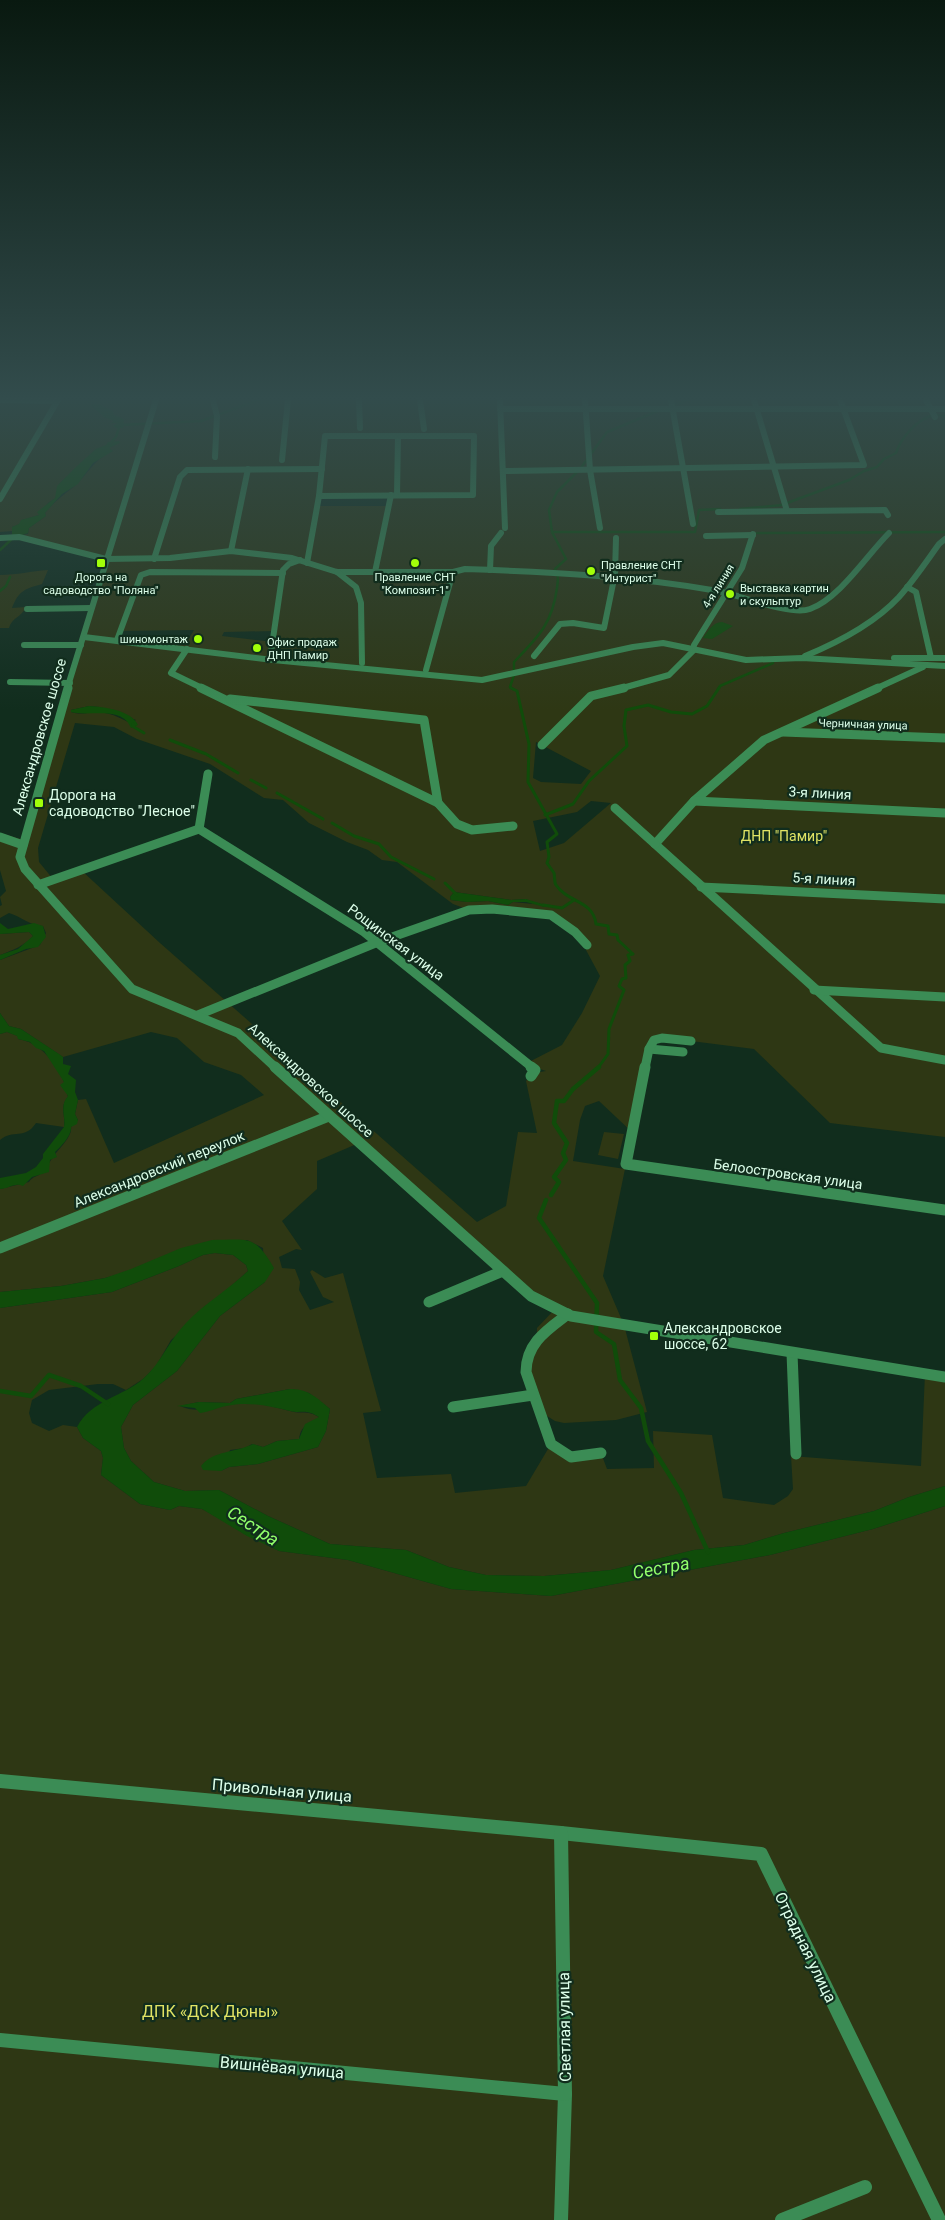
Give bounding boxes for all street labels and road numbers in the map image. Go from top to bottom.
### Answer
street label: 4-я линия [700,562,737,611]
street label: Александровское шоссе [9,657,69,817]
street label: Черничная улица [818,716,908,733]
street label: 3-я линия [788,783,852,803]
street label: 5-я линия [792,869,856,889]
street label: Рощинская улица [345,901,447,983]
street label: Александровское шоссе [245,1020,377,1140]
street label: Александровский переулок [71,1127,247,1211]
street label: Белоостровская улица [712,1156,864,1192]
street label: Привольная улица [211,1775,353,1806]
street label: Отрадная улица [771,1889,841,2006]
street label: Светлая улица [554,1972,575,2082]
street label: Вишнёвая улица [219,2053,345,2082]

